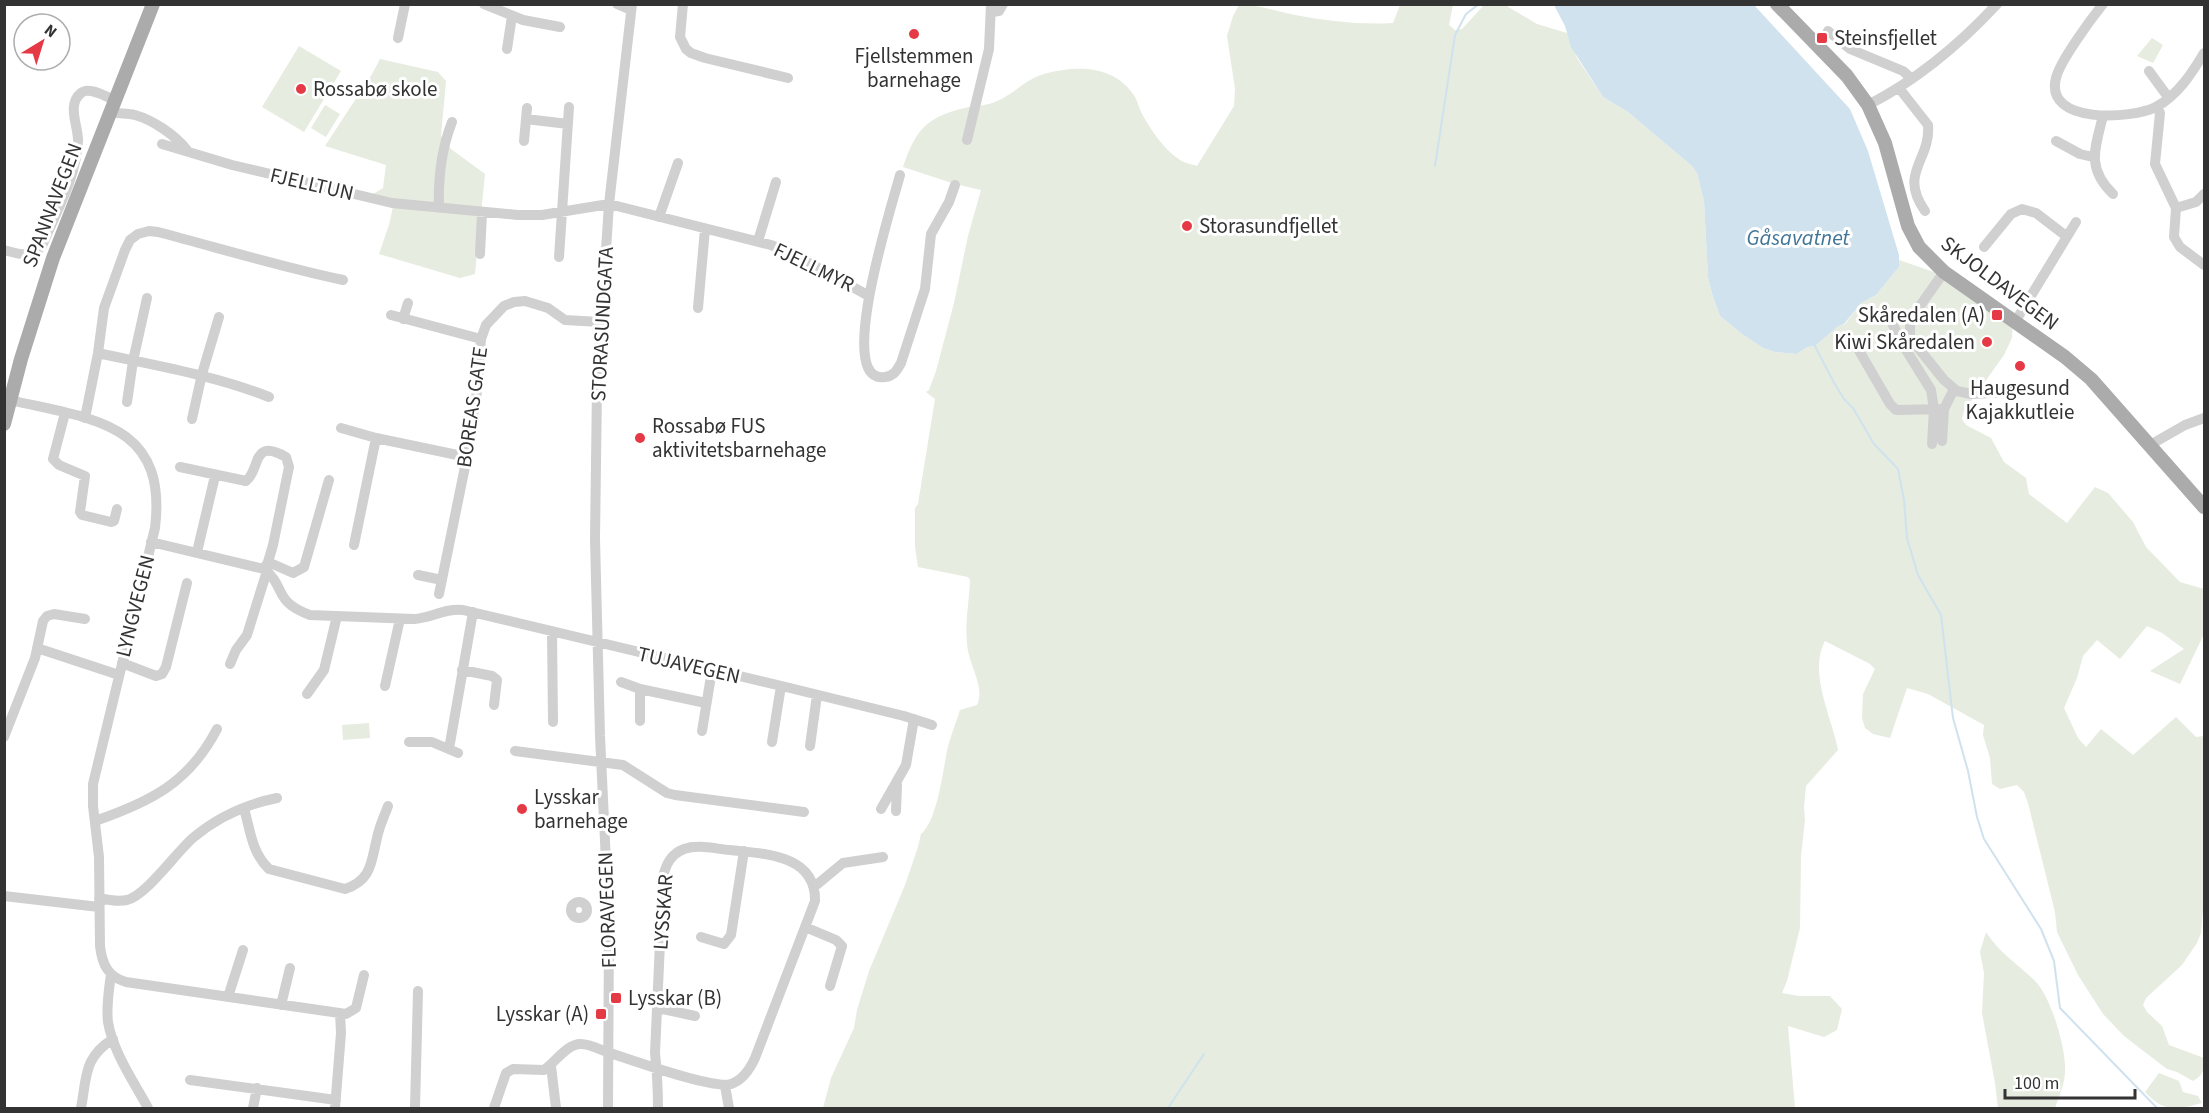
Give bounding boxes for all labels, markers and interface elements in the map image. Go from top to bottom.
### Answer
north arrow [12,12,72,72]
text: N [40,19,62,43]
place label: Steinsfjellet [1834,23,1937,53]
marker: Fjellstemmen barnehage [907,27,921,41]
marker: Steinsfjellet [1815,31,1829,45]
place label: Fjellstemmen barnehage [854,41,974,95]
place label: Rossabø skole [313,74,437,104]
marker: Rossabø skole [294,82,308,96]
street label: SPANNAVEGEN [14,138,90,272]
street label: FJELLTUN [267,160,357,208]
place label: Storasundfjellet [1199,211,1338,241]
marker: Storasundfjellet [1180,219,1194,233]
water label: Gåsavatnet [1747,222,1850,254]
street label: SKJOLDAVEGEN [1935,229,2065,337]
street label: FJELLMYR [769,235,859,299]
street label: STORASUNDGATA [583,245,621,402]
place label: Skåredalen (A) [1858,300,1985,330]
marker: Skåredalen (A) [1990,308,2004,322]
place label: Kiwi Skåredalen [1834,327,1975,357]
marker: Kiwi Skåredalen [1980,335,1994,349]
street label: BOREAS GATE [449,345,495,469]
marker: Haugesund Kajakkutleie [2013,359,2027,373]
place label: Haugesund Kajakkutleie [1966,373,2074,427]
place label: Rossabø FUS aktivitetsbarnehage [652,411,826,465]
marker: Rossabø FUS aktivitetsbarnehage [633,431,647,445]
street label: LYNGVEGEN [108,552,162,660]
street label: TUJAVEGEN [635,639,743,691]
place label: Lysskar barnehage [534,782,628,836]
marker: Lysskar barnehage [515,802,529,816]
street label: FLORAVEGEN [590,851,624,969]
street label: LYSSKAR [645,873,681,951]
place label: Lysskar (B) [628,983,722,1013]
marker: Lysskar (B) [609,991,623,1005]
place label: Lysskar (A) [496,999,589,1029]
marker: Lysskar (A) [594,1007,608,1021]
scale bar [2005,1062,2136,1100]
text: 100 m [2014,1071,2059,1096]

